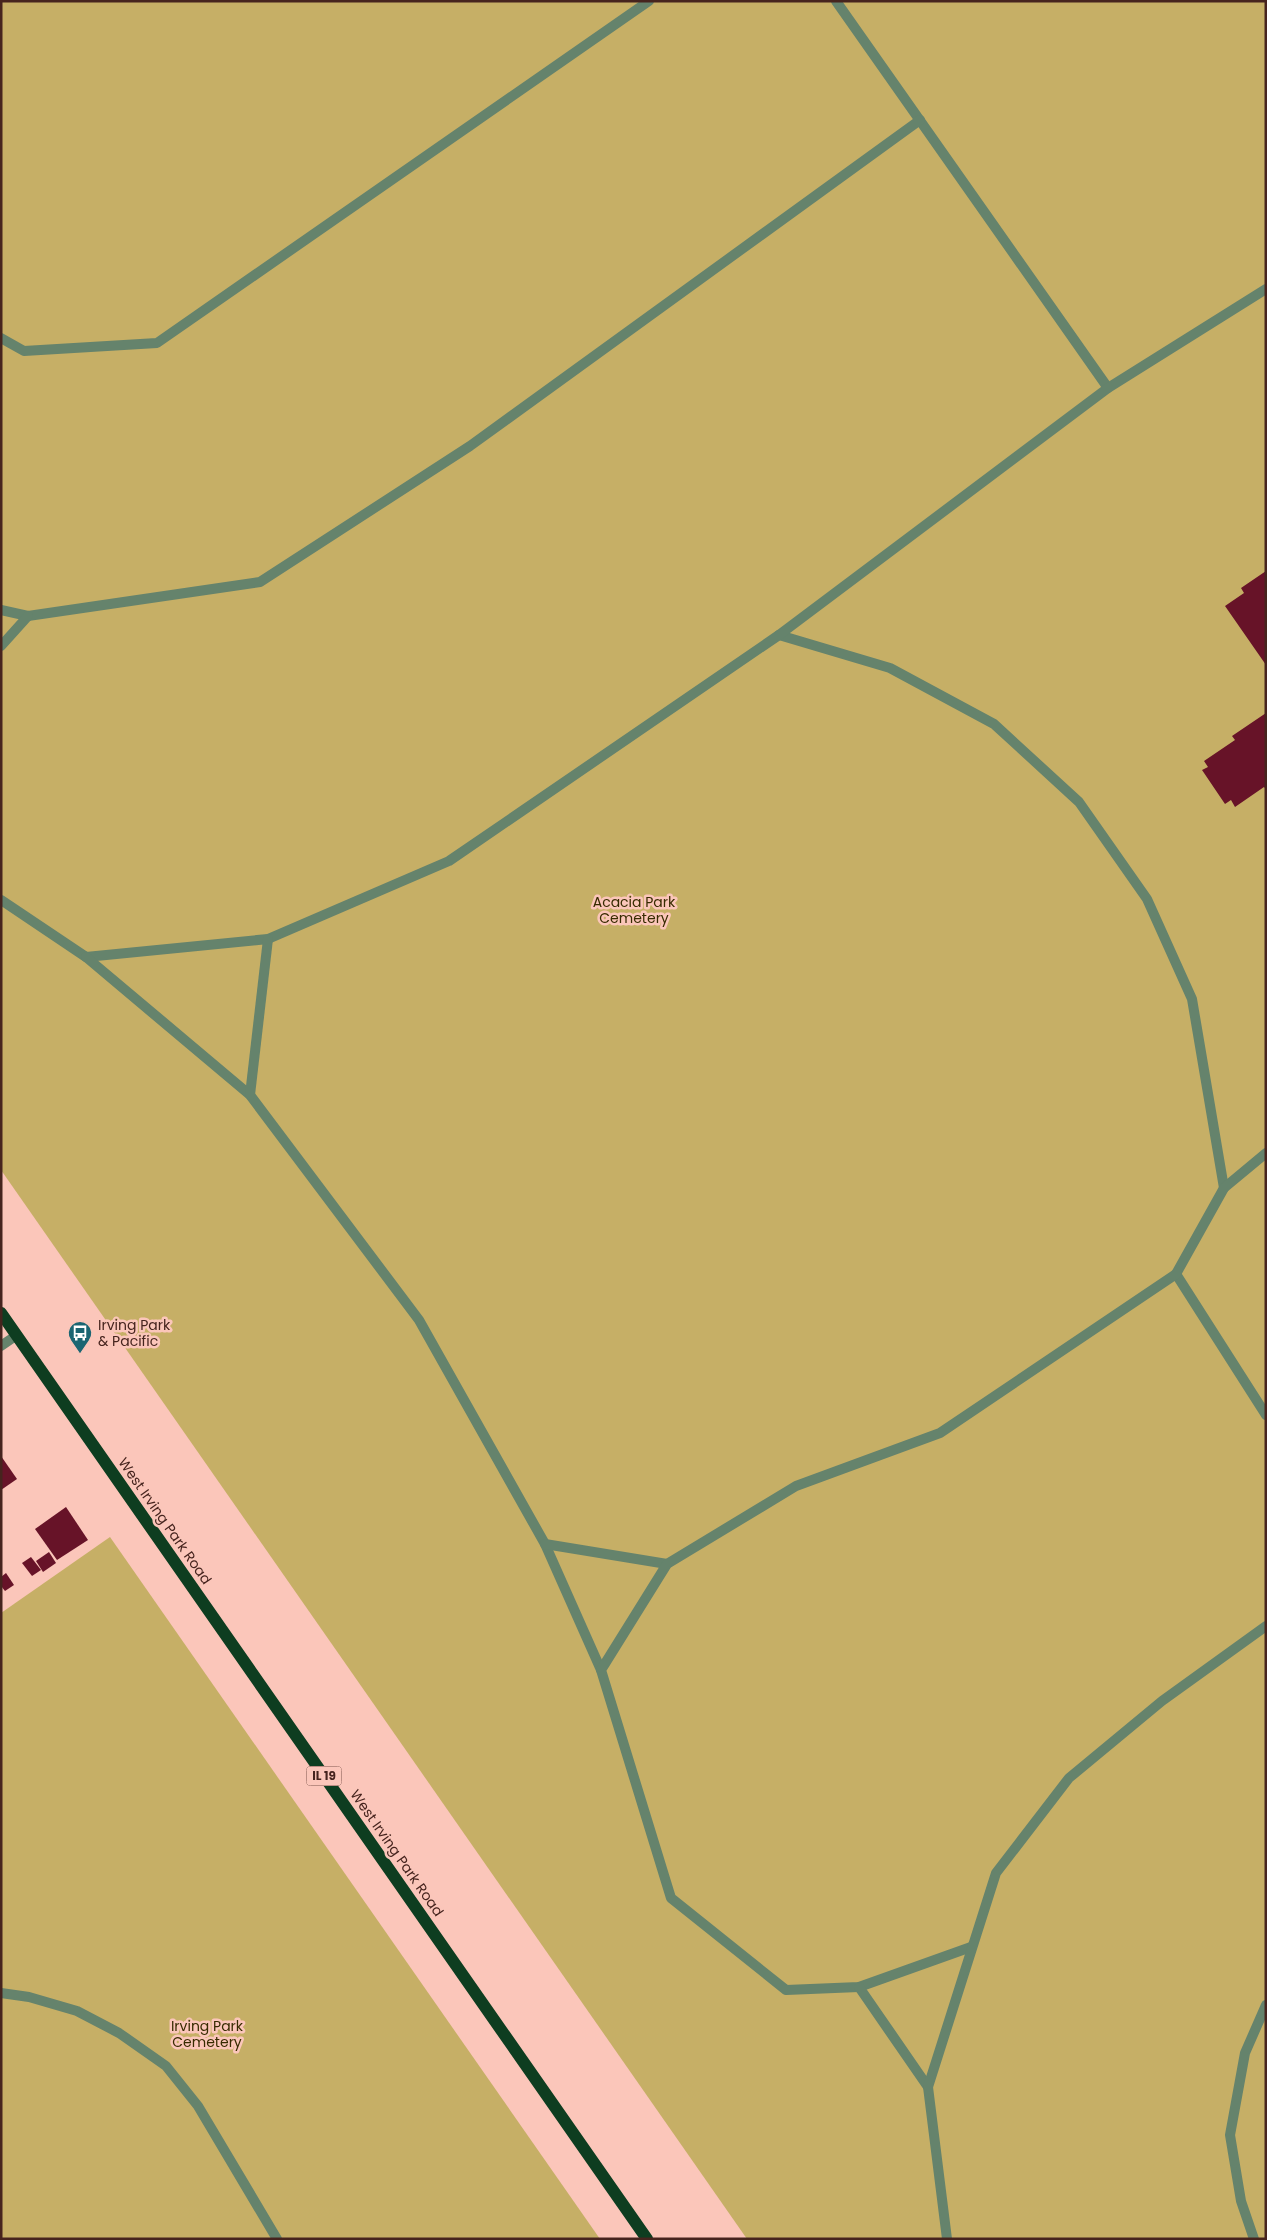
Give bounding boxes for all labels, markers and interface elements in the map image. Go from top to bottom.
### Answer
park label: Acacia Park Cemetery [593,892,676,928]
place label: Irving Park & Pacific [98,1315,171,1351]
bus stop icon: Irving Park & Pacific [67,1320,93,1354]
street label: West Irving Park Road [114,1454,216,1588]
road number: IL 19 [306,1766,342,1785]
street label: West Irving Park Road [346,1786,448,1920]
park label: Irving Park Cemetery [171,2016,244,2052]

